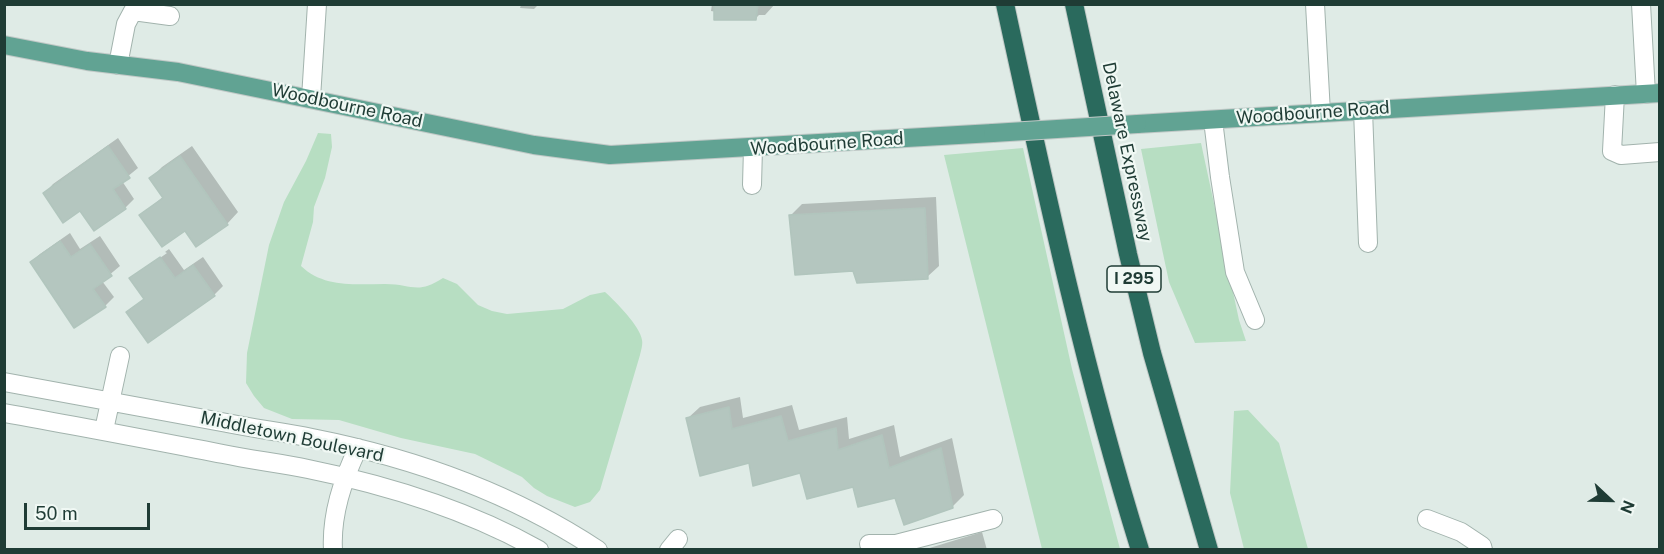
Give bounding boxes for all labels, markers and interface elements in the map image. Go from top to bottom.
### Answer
street label: Delaware Expressway [1097,60,1157,244]
street label: Woodbourne Road [270,79,424,133]
street label: Woodbourne Road [1236,97,1390,129]
street label: Woodbourne Road [750,128,904,160]
road number: I 295 [1107,266,1161,292]
street label: Middletown Boulevard [198,407,386,467]
north arrow [1580,470,1640,530]
scale bar [27,491,153,529]
text: N [1616,498,1638,516]
text: 50 m [35,503,78,524]

